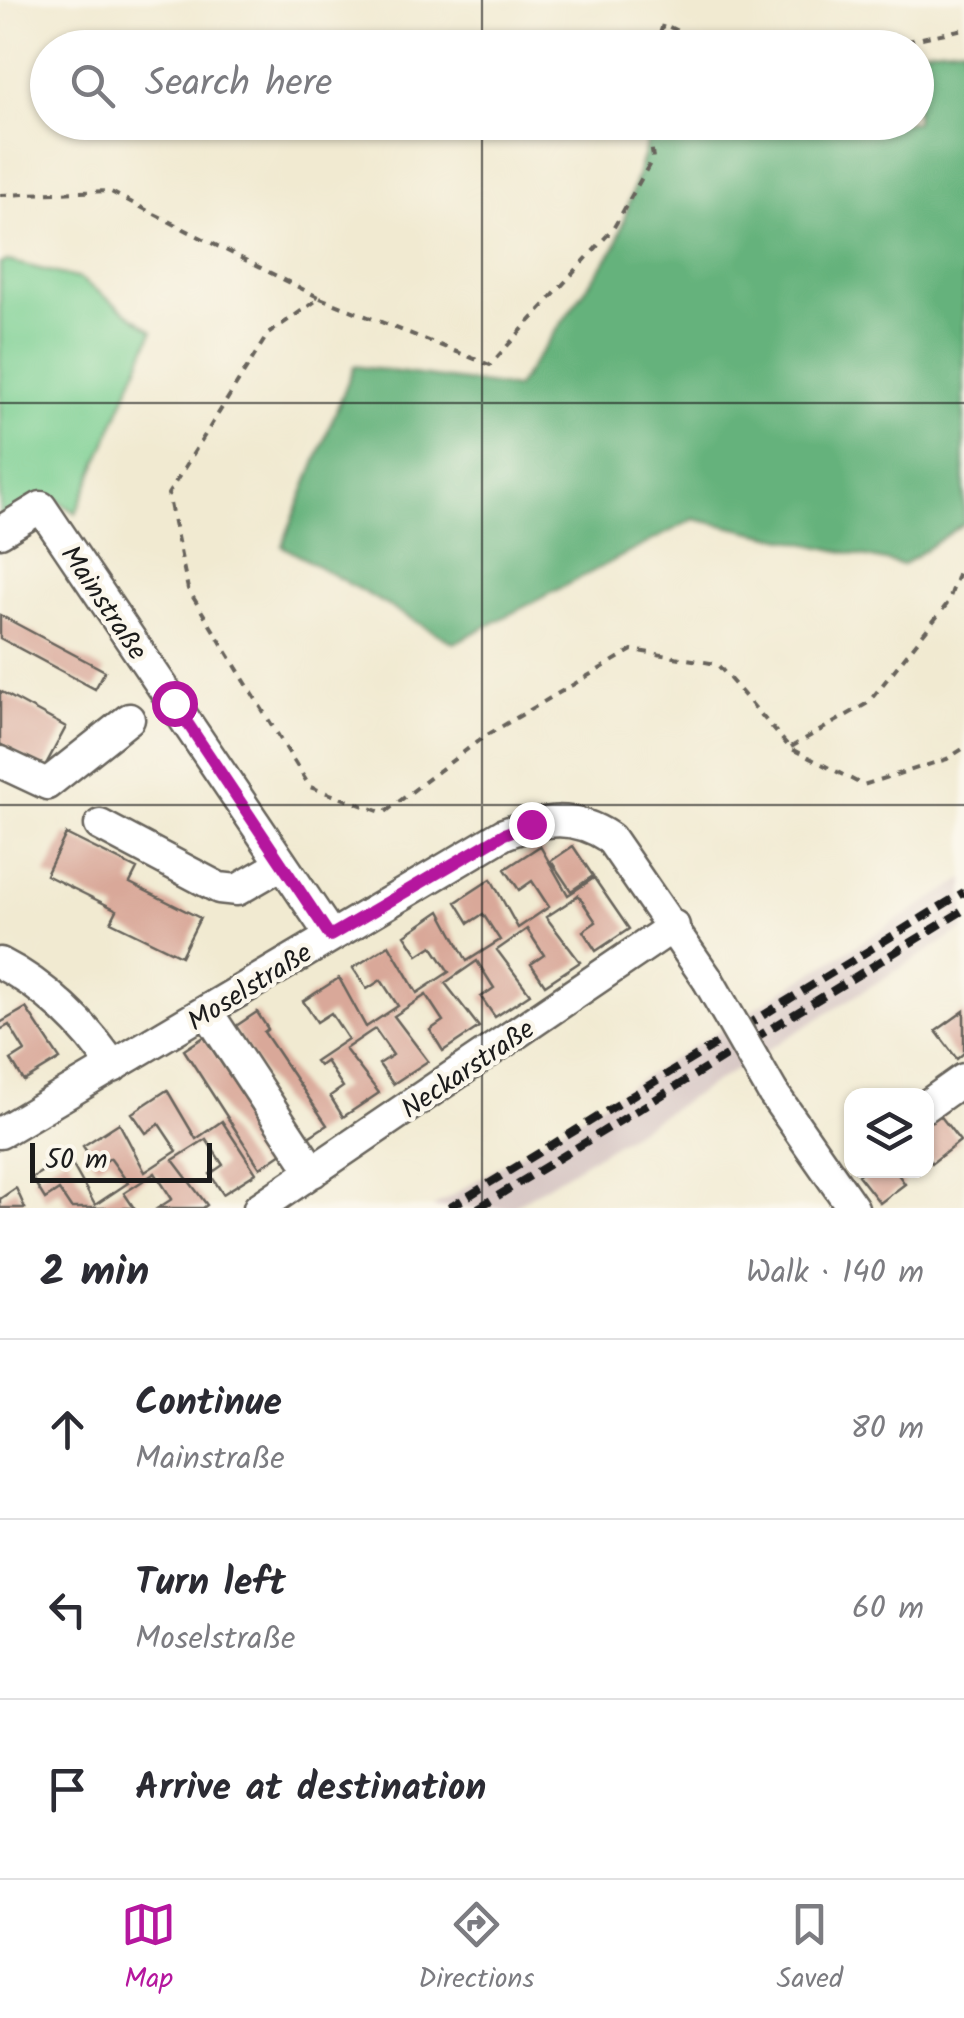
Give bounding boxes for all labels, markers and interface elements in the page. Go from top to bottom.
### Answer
search box [30,30,934,140]
text: Search here [145,55,332,115]
icon: search [65,58,120,113]
street label: Mainstraße [48,537,158,671]
route start [152,681,198,727]
route end [509,802,555,848]
street label: Moselstraße [179,932,322,1044]
street label: Neckarstraße [392,1008,545,1132]
map controls [844,1088,934,1178]
button: layers [844,1088,934,1178]
scale bar [30,1138,212,1182]
text: 50 m [45,1138,108,1183]
text: 2 min [40,1240,149,1307]
text: Walk · 140 m [746,1248,924,1299]
text: Continue [135,1374,282,1434]
icon: ahead [40,1402,95,1457]
text: 80 m [850,1404,924,1455]
text: Mainstraße [135,1434,285,1485]
text: Turn left [135,1554,286,1614]
icon: left [40,1582,95,1637]
text: 60 m [852,1584,924,1635]
text: Moselstraße [135,1614,295,1665]
text: Arrive at destination [135,1759,486,1819]
icon: arrive [40,1762,95,1817]
tab: Map [121,1897,176,2002]
tab: Directions [418,1897,534,2002]
tab: Saved [777,1897,843,2002]

